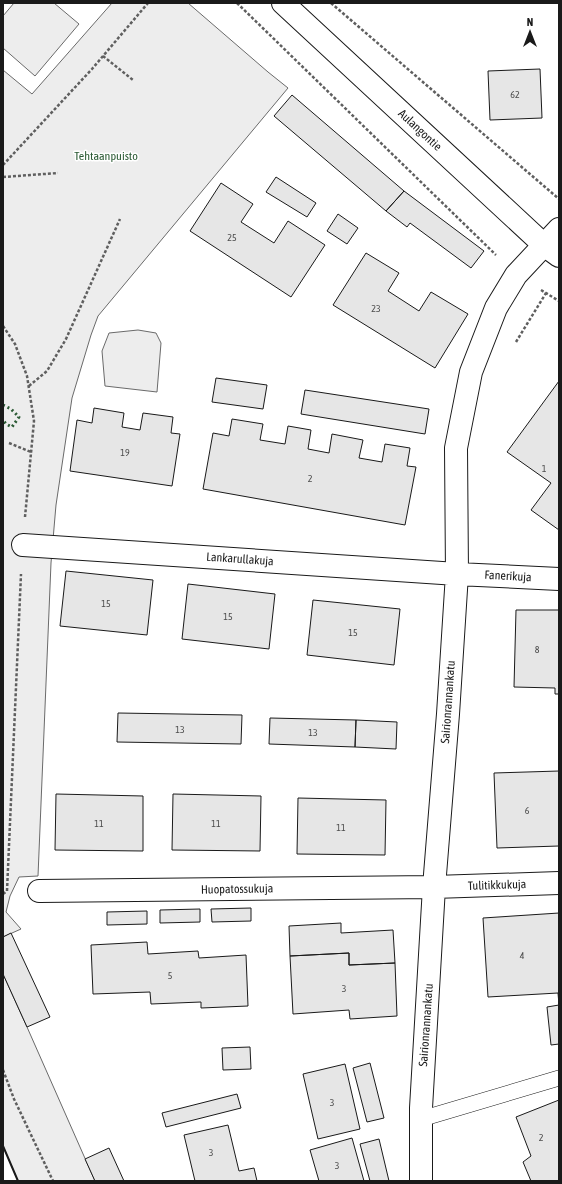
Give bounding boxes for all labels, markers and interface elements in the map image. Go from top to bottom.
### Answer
north arrow [510,12,550,52]
text: N [527,16,533,28]
house number: 62 [510,89,520,100]
street label: Aulangontie [395,106,445,154]
park label: Tehtaanpuisto [74,149,138,163]
house number: 25 [227,232,237,243]
house number: 23 [371,303,381,314]
house number: 19 [120,447,130,458]
house number: 1 [542,463,547,474]
house number: 2 [308,473,313,484]
street label: Lankarullakuja [206,550,274,568]
street label: Fanerikuja [484,568,532,584]
house number: 15 [101,598,111,609]
house number: 15 [223,611,233,622]
house number: 15 [348,627,358,638]
house number: 8 [535,644,540,655]
street label: Sairionrannankatu [438,660,458,744]
house number: 13 [175,724,185,735]
house number: 13 [308,727,318,738]
house number: 6 [525,805,530,816]
house number: 11 [94,818,104,829]
house number: 11 [211,818,221,829]
house number: 11 [336,822,346,833]
street label: Tulitikkukuja [468,877,526,893]
street label: Huopatossukuja [201,881,273,897]
house number: 4 [520,950,525,961]
house number: 5 [168,970,173,981]
house number: 3 [342,983,347,994]
street label: Sairionrannankatu [416,983,436,1067]
house number: 3 [330,1097,335,1108]
house number: 2 [539,1132,544,1143]
house number: 3 [209,1147,214,1158]
house number: 3 [335,1160,340,1171]

